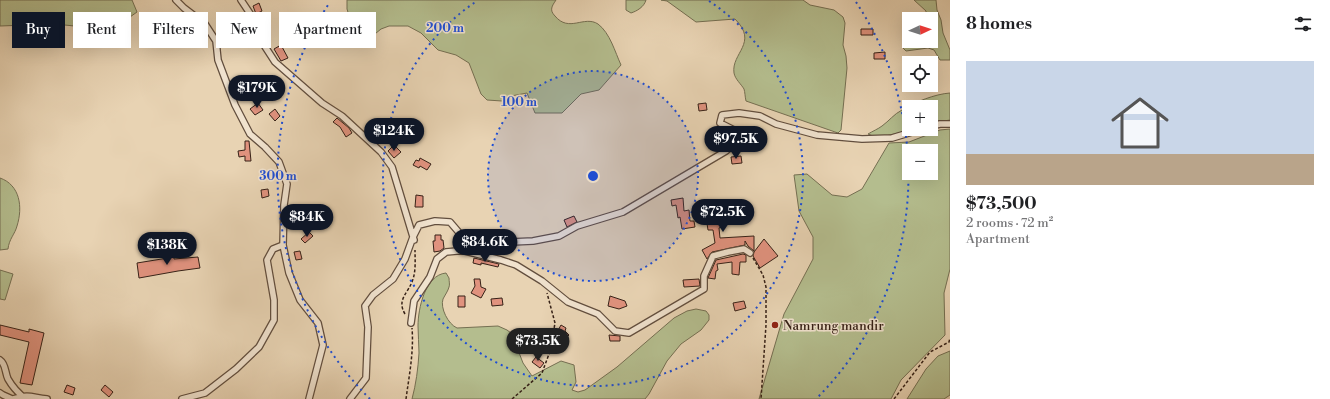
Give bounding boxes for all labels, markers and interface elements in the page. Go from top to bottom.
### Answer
chip: Buy [12,12,65,48]
chip: Rent [73,12,131,48]
chip: Filters [139,12,208,48]
chip: New [216,12,271,48]
chip: Apartment [279,12,376,48]
north arrow [902,12,938,48]
map controls [902,12,938,180]
text: 8 homes [966,13,1032,35]
icon: filters [1292,13,1314,35]
text: 200 m [426,21,464,36]
button: locate [902,56,938,92]
pin: $179K [229,75,285,109]
text: $179K [237,80,277,96]
icon: home [1104,87,1176,159]
text: 100 m [501,95,537,110]
button: + [902,100,938,136]
pin: $124K [366,118,422,152]
text: $124K [373,123,415,139]
pin: $97.5K [703,126,769,160]
text: $97.5K [713,131,759,147]
button: − [902,144,938,180]
text: 300 m [259,169,297,184]
centre of rings [586,169,600,183]
text: $73,500 [966,193,1037,215]
pin: $72.5K [690,199,756,233]
pin: $84K [283,204,331,238]
text: $72.5K [700,204,746,220]
text: $84K [289,209,325,225]
text: 2 rooms · 72 m² [966,215,1053,231]
pin: $84.6K [452,229,518,263]
text: Apartment [966,231,1030,247]
pin: $138K [139,232,195,266]
text: $84.6K [461,234,509,250]
text: $138K [147,237,187,253]
place label: Namrung mandir [783,318,884,334]
marker: Namrung mandir [770,320,780,330]
pin: $73.5K [505,328,571,362]
text: $73.5K [515,333,561,349]

